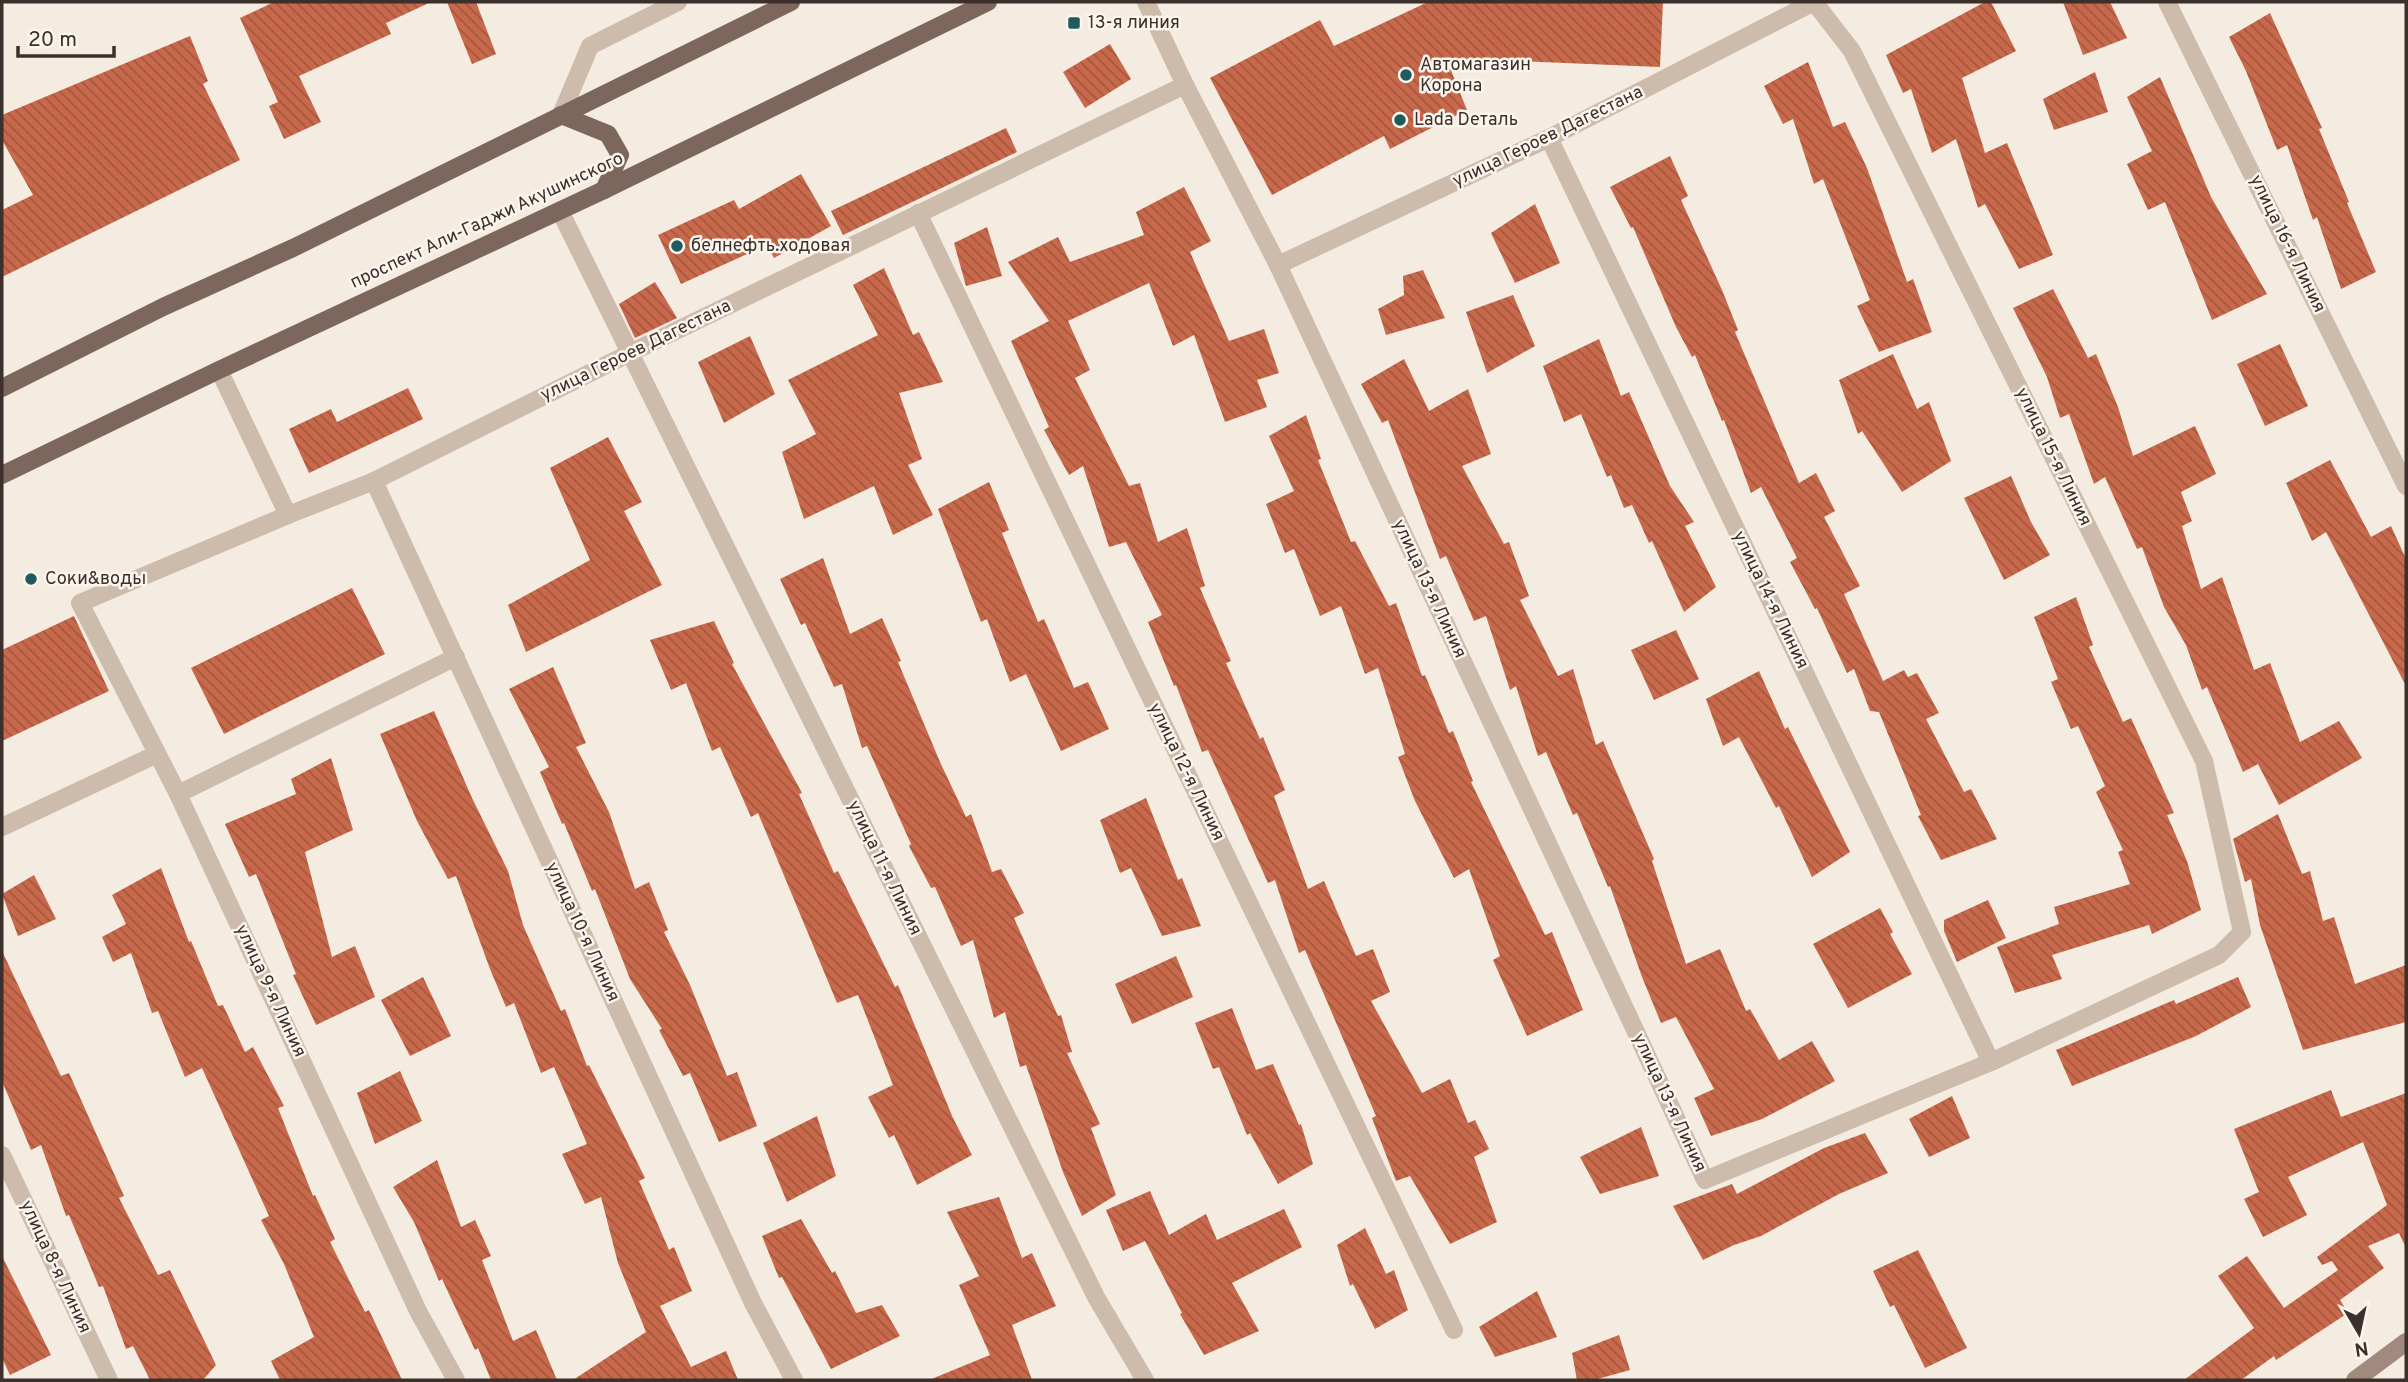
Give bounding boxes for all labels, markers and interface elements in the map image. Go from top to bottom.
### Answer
place label: 13-я линия [1088,12,1180,35]
scale bar [18,14,114,58]
marker: 13-я линия [1066,15,1082,31]
text: 20 m [28,27,77,54]
place label: Автомагазин Корона [1420,54,1531,98]
marker: Автомагазин Корона [1398,67,1414,83]
street label: улица Героев Дагестана [1449,81,1647,193]
place label: Lada Dеталь [1414,109,1518,132]
marker: Lada Dеталь [1392,112,1408,128]
street label: проспект Али-Гаджи Акушинского [347,147,627,295]
street label: улица 16-я Линия [2244,171,2330,317]
place label: белнефть.ходовая [691,235,850,258]
marker: белнефть.ходовая [669,238,685,254]
street label: улица Героев Дагестана [537,295,735,407]
street label: улица 15-я Линия [2010,384,2096,530]
street label: улица 13-я Линия [1387,516,1471,662]
street label: улица 14-я Линия [1727,527,1813,673]
place label: Соки&воды [45,568,146,591]
marker: Соки&воды [23,571,39,587]
street label: улица 12-я Линия [1143,699,1229,845]
street label: улица 11-я Линия [841,797,927,939]
street label: улица 10-я Линия [540,858,624,1006]
street label: улица 9-я Линия [229,921,311,1061]
street label: улица 13-я Линия [1627,1030,1711,1176]
street label: улица 8-я Линия [14,1197,96,1337]
north arrow [2324,1298,2394,1368]
text: N [2353,1335,2370,1361]

